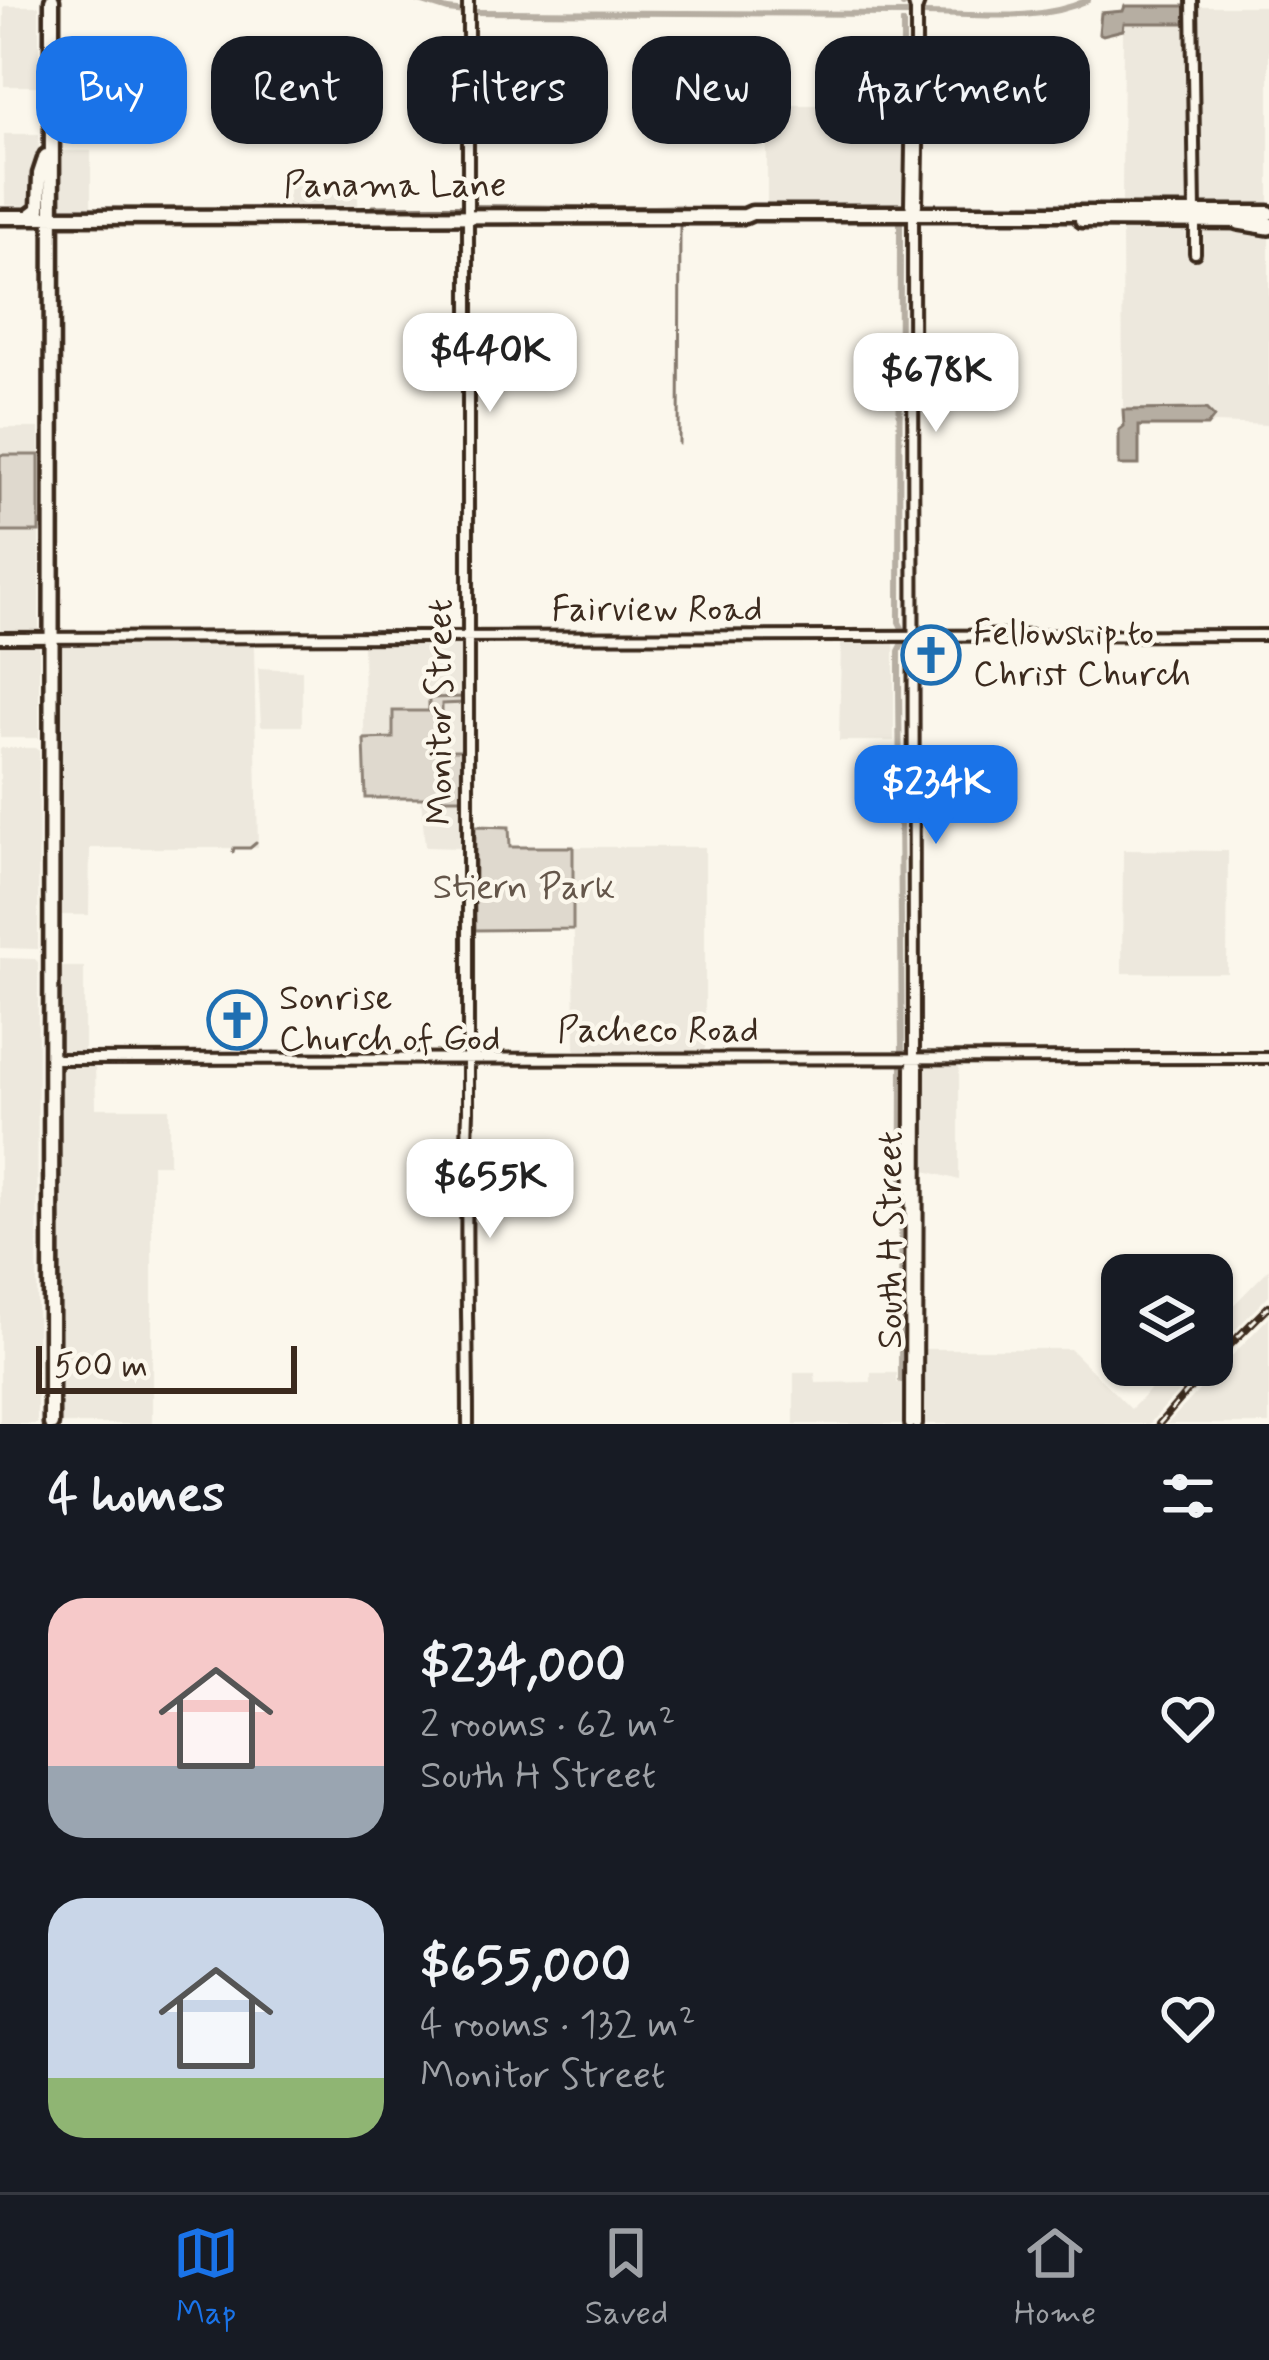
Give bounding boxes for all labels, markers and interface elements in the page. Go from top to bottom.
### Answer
chip: Buy [36,36,187,144]
chip: Rent [211,36,383,144]
chip: Filters [407,36,608,144]
chip: New [632,36,791,144]
chip: Apartment [815,36,1090,144]
street label: Panama Lane [283,163,507,210]
pin: $440K [406,313,574,415]
text: $440K [430,326,550,377]
pin: $678K [852,333,1020,435]
text: $678K [880,346,992,397]
street label: Fairview Road [551,587,763,634]
street label: Monitor Street [418,599,465,825]
place label: Fellowship to Christ Church [973,611,1191,699]
church icon: Fellowship to Christ Church [900,624,962,686]
pin: $234K [852,745,1020,847]
text: $234K [881,758,991,809]
park label: Stiern Park [433,865,615,912]
place label: Sonrise Church of God [279,976,500,1064]
church icon: Sonrise Church of God [206,989,268,1051]
street label: Pacheco Road [557,1008,759,1055]
street label: South H Street [868,1131,915,1349]
pin: $655K [406,1139,574,1241]
text: $655K [434,1152,546,1203]
map controls [1101,1254,1233,1386]
button: layers [1101,1254,1233,1386]
scale bar [36,1340,297,1393]
text: 500 m [54,1345,148,1389]
text: 4 homes [48,1463,225,1529]
icon: filters [1155,1463,1221,1529]
text: $234,000 [420,1634,626,1700]
icon: home [144,1646,288,1790]
icon: heart [1155,1685,1221,1751]
text: 2 rooms · 62 m² [420,1700,675,1751]
text: South H Street [420,1751,656,1802]
text: $655,000 [420,1934,631,2000]
icon: home [144,1946,288,2090]
icon: heart [1155,1985,1221,2051]
text: 4 rooms · 132 m² [420,2000,696,2051]
text: Monitor Street [420,2051,665,2102]
tab: Map [173,2220,239,2336]
tab: Saved [585,2220,668,2336]
tab: Home [1014,2220,1096,2336]

